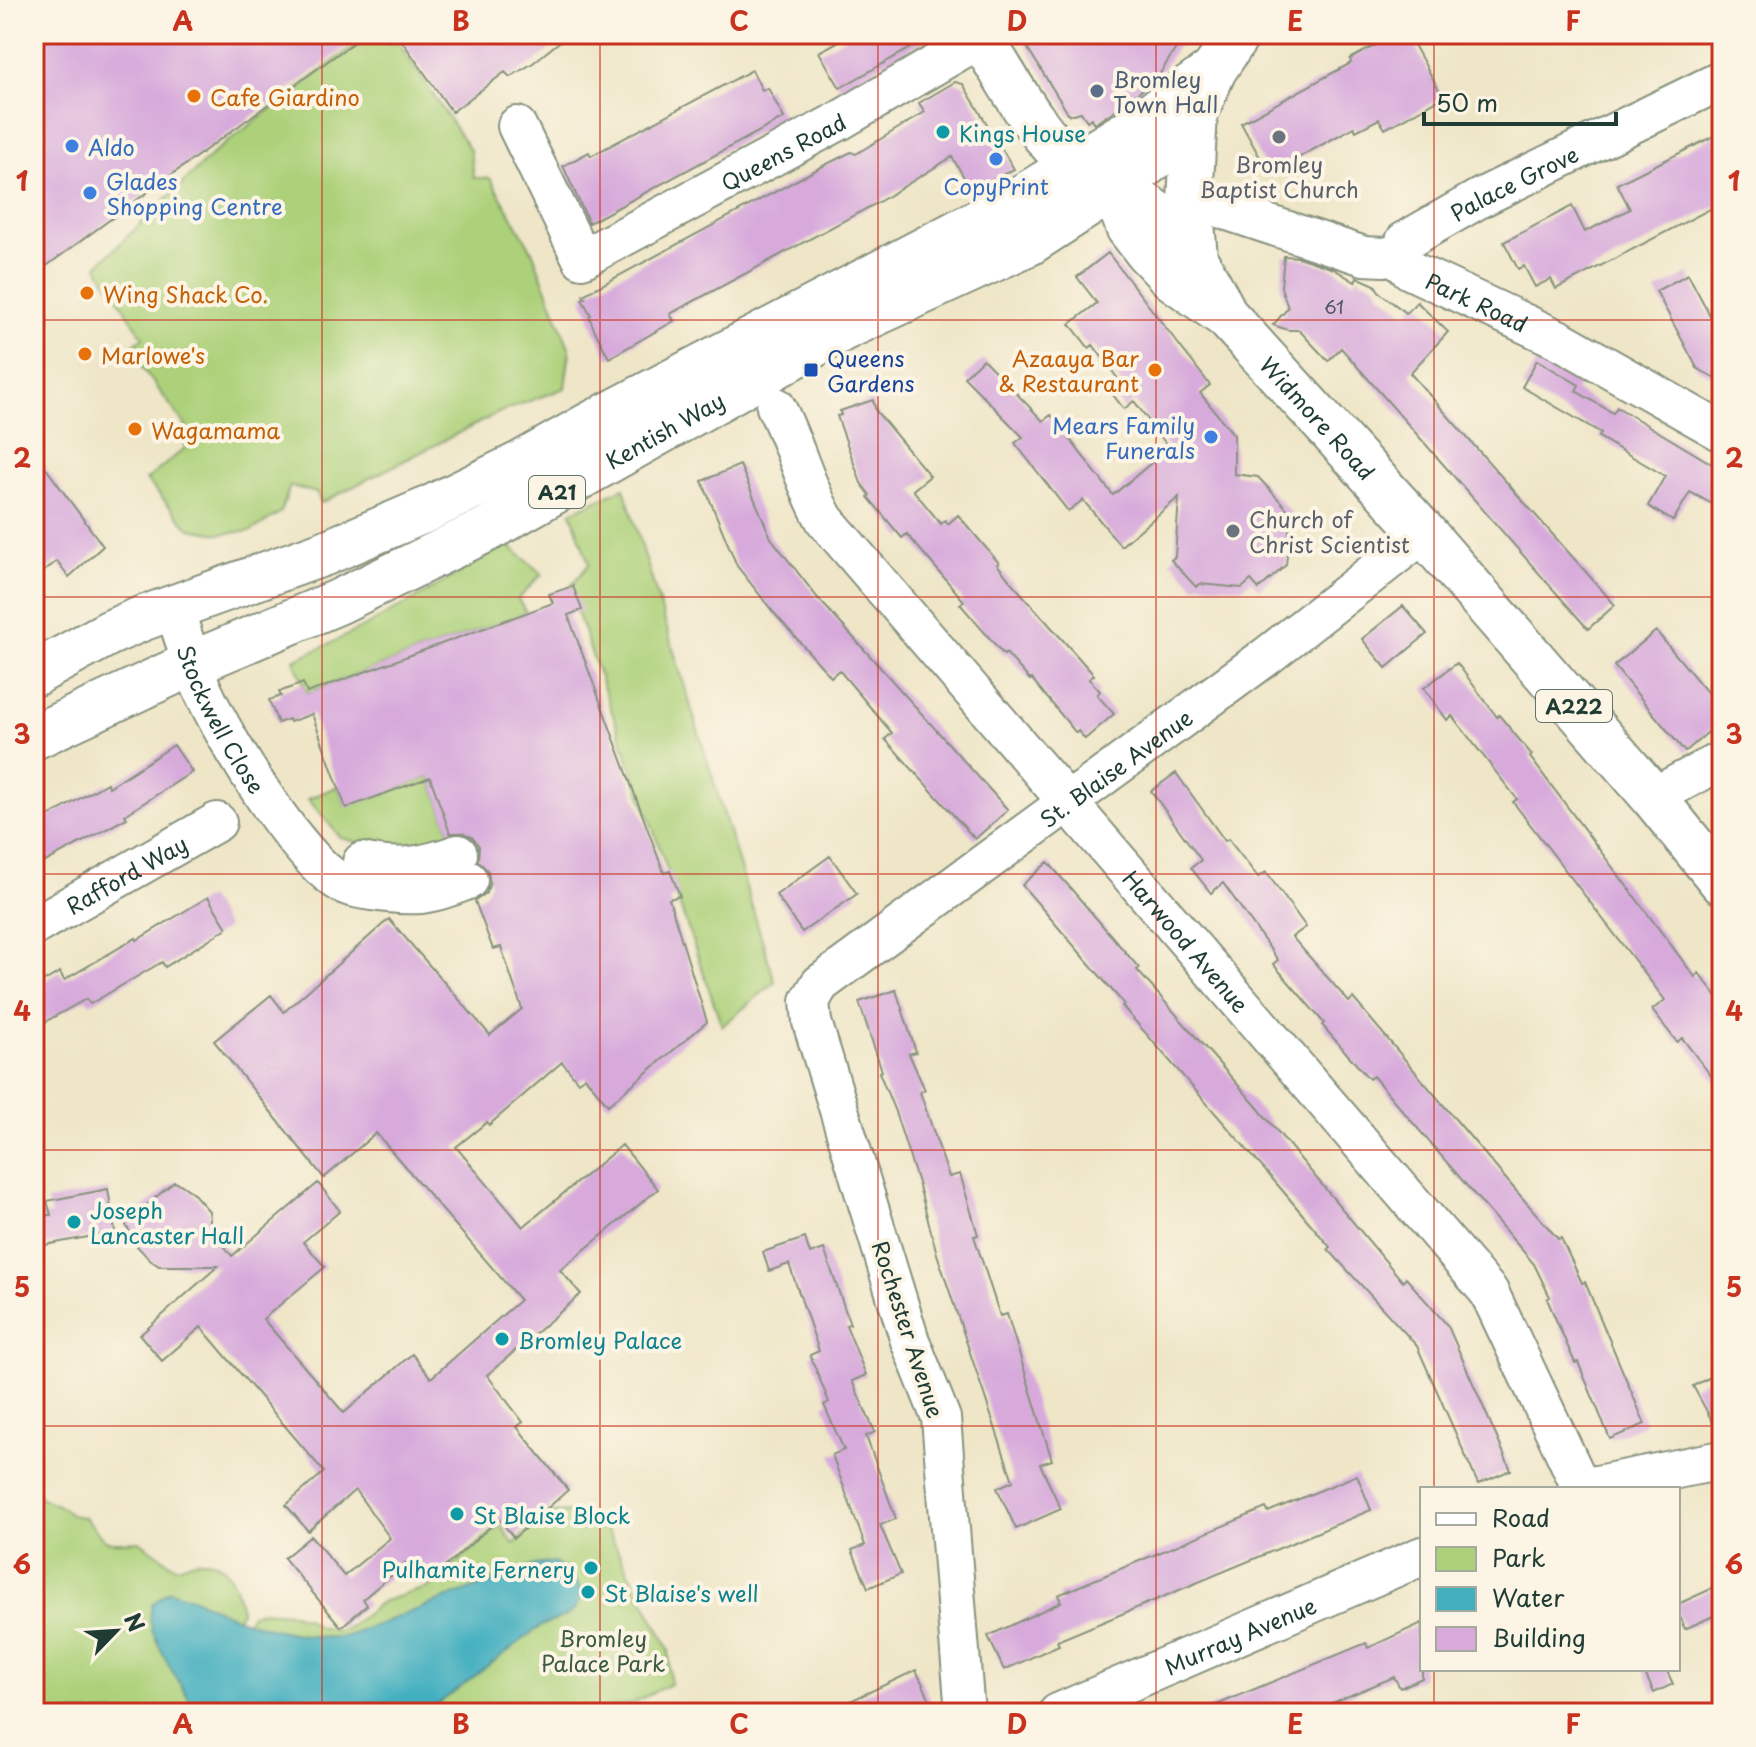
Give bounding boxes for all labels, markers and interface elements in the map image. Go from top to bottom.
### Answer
text: A [173,1,193,40]
text: B [452,1,470,40]
text: C [729,1,749,40]
text: D [1007,1,1027,40]
text: E [1287,1,1303,40]
text: F [1565,1,1581,40]
place label: Bromley Town Hall [1113,62,1218,120]
scale bar [1424,76,1616,126]
place label: Cafe Giardino [210,80,360,113]
marker: Bromley Town Hall [1088,82,1106,100]
text: 50 m [1436,84,1498,120]
marker: Cafe Giardino [185,87,203,105]
street label: Queens Road [714,104,851,198]
place label: Kings House [959,116,1086,149]
marker: Kings House [934,123,952,141]
marker: Bromley Baptist Church [1270,128,1288,146]
place label: Aldo [88,130,135,163]
street label: Palace Grove [1443,136,1583,229]
marker: Aldo [63,137,81,155]
place label: Bromley Baptist Church [1199,147,1359,205]
marker: CopyPrint [987,150,1005,168]
text: 1 [16,161,28,200]
text: 1 [1728,161,1740,200]
place label: Glades Shopping Centre [106,164,283,222]
place label: CopyPrint [943,169,1049,202]
marker: Glades Shopping Centre [81,184,99,202]
street label: Park Road [1421,263,1534,339]
place label: Wing Shack Co. [103,277,268,310]
marker: Wing Shack Co. [78,284,96,302]
house number: 61 [1324,293,1344,320]
place label: Marlowe's [101,338,205,371]
place label: Queens Gardens [827,341,915,399]
place label: Azaaya Bar & Restaurant [998,341,1139,399]
marker: Marlowe's [76,345,94,363]
street label: Widmore Road [1253,348,1384,486]
marker: Queens Gardens [802,361,820,379]
marker: Azaaya Bar & Restaurant [1146,361,1164,379]
street label: Kentish Way [599,383,730,476]
place label: Mears Family Funerals [1052,408,1195,466]
place label: Wagamama [151,413,280,446]
marker: Wagamama [126,420,144,438]
marker: Mears Family Funerals [1202,428,1220,446]
text: 2 [13,438,31,477]
text: 2 [1725,438,1743,477]
road number: A21 [529,476,585,508]
place label: Church of Christ Scientist [1249,502,1410,560]
marker: Church of Christ Scientist [1224,522,1242,540]
street label: Stockwell Close [170,640,274,800]
road number: A222 [1536,690,1612,722]
street label: St. Blaise Avenue [1032,700,1199,834]
text: 3 [13,714,31,753]
text: 3 [1725,714,1743,753]
street label: Rafford Way [59,826,193,921]
street label: Harwood Avenue [1116,862,1257,1019]
text: 4 [13,991,31,1030]
text: 4 [1725,991,1743,1030]
place label: Joseph Lancaster Hall [90,1193,244,1251]
marker: Joseph Lancaster Hall [65,1213,83,1231]
street label: Rochester Avenue [865,1236,953,1422]
text: 5 [14,1267,30,1306]
text: 5 [1726,1267,1742,1306]
place label: Bromley Palace [518,1323,682,1356]
marker: Bromley Palace [493,1330,511,1348]
legend [1420,1487,1680,1671]
place label: St Blaise Block [473,1498,631,1531]
text: Road [1492,1499,1550,1535]
marker: St Blaise Block [448,1505,466,1523]
text: Park [1492,1539,1546,1575]
text: 6 [13,1544,31,1583]
text: 6 [1725,1544,1743,1583]
place label: Pulhamite Fernery [382,1552,575,1585]
marker: Pulhamite Fernery [582,1559,600,1577]
place label: St Blaise's well [604,1576,759,1609]
text: Water [1492,1579,1565,1615]
marker: St Blaise's well [579,1583,597,1601]
street label: Murray Avenue [1159,1587,1321,1682]
north arrow [76,1591,156,1671]
text: N [117,1607,154,1637]
text: Building [1492,1619,1586,1655]
park label: Bromley Palace Park [541,1621,665,1679]
text: A [173,1704,193,1743]
text: B [452,1704,470,1743]
text: C [729,1704,749,1743]
text: D [1007,1704,1027,1743]
text: E [1287,1704,1303,1743]
text: F [1565,1704,1581,1743]

